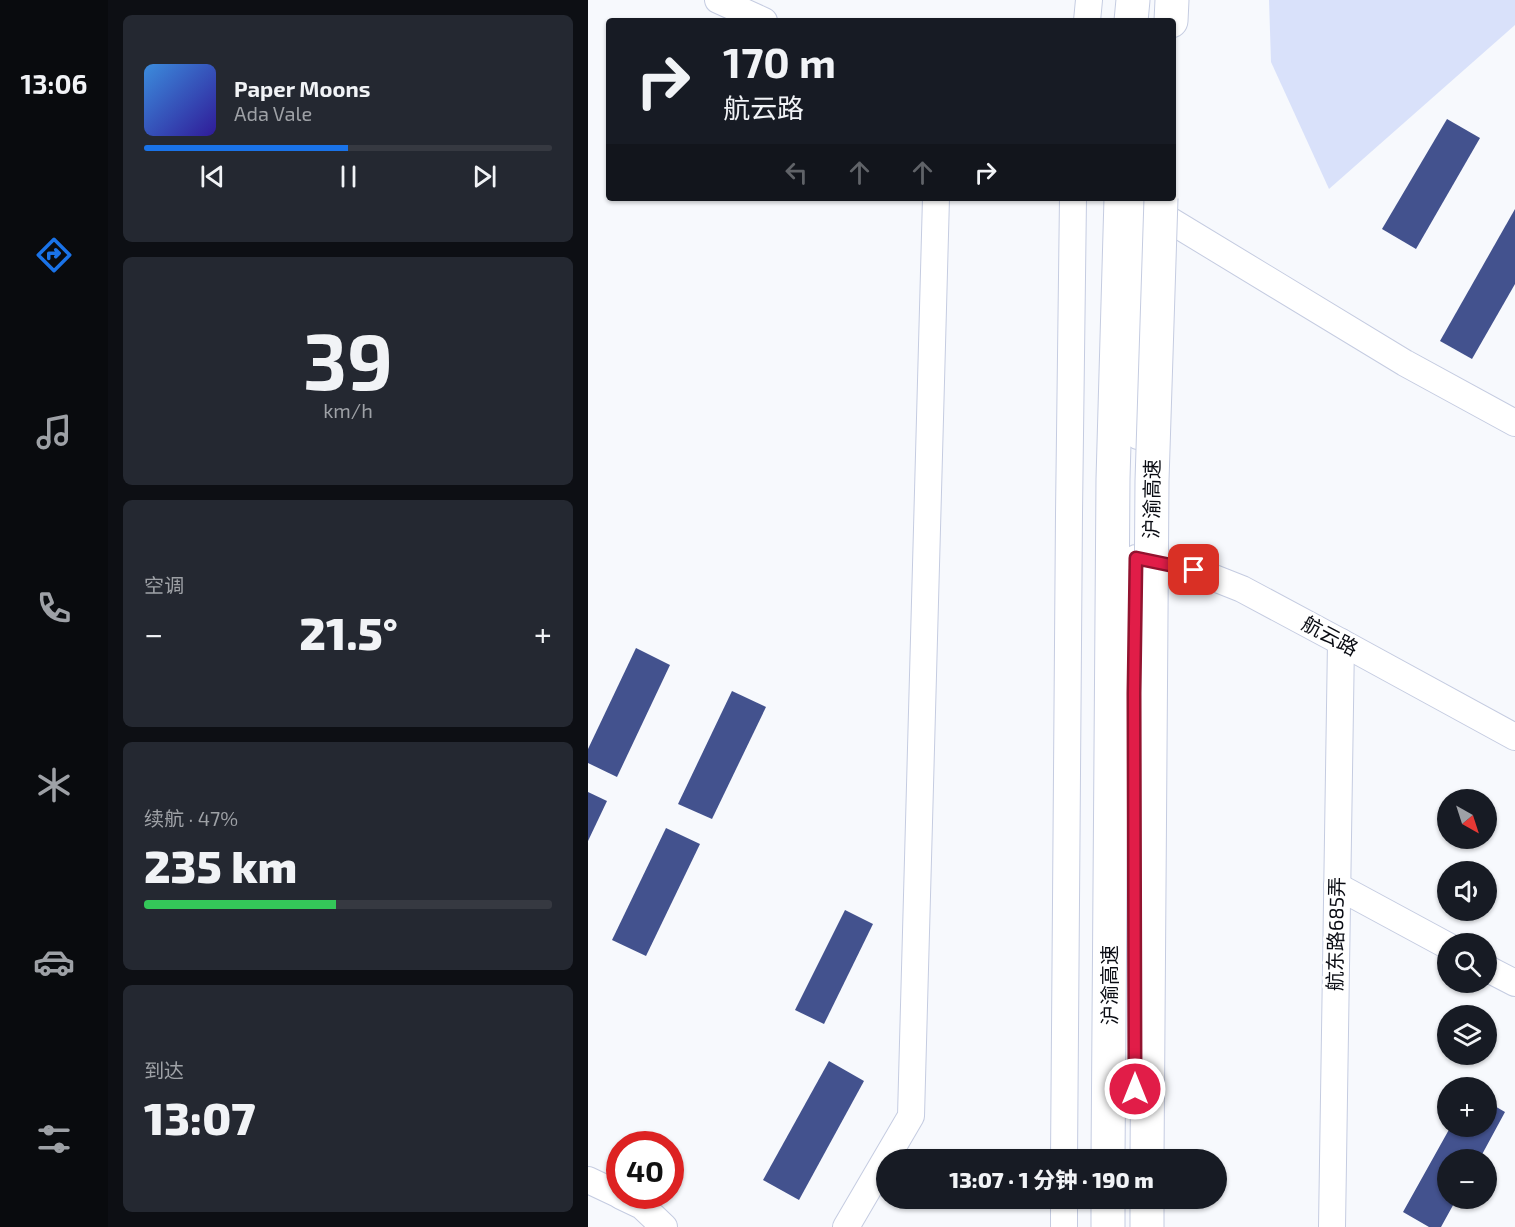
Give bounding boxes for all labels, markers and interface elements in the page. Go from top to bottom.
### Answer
text: 170 m [723,36,836,86]
icon: right [624,42,702,120]
text: 13:06 [21,67,87,99]
text: Paper Moons [234,75,370,101]
text: 航云路 [723,91,804,123]
text: Ada Vale [234,101,312,125]
icon: left [780,156,813,189]
icon: ahead [843,156,876,189]
icon: ahead [906,156,939,189]
icon: right [969,156,1002,189]
icon: previous [196,160,229,193]
icon: pause [332,160,365,193]
icon: next [468,160,501,193]
icon: directions [33,234,75,276]
text: 39 [303,312,393,406]
text: km/h [323,398,373,422]
icon: music [33,411,75,453]
street label: 沪渝高速 [1138,459,1164,539]
pin [1168,544,1219,595]
icon: arrive [1177,553,1210,586]
text: 空调 [144,573,184,597]
icon: phone [33,587,75,629]
text: 21.5° [299,605,398,659]
street label: 航云路 [1298,610,1363,660]
text: − [144,613,163,653]
text: + [534,613,552,653]
icon: climate [33,764,75,806]
north arrow [1437,789,1497,849]
map controls [1437,789,1497,1209]
text: 续航 · 47% [144,806,238,830]
text: 235 km [144,838,297,892]
button: sound [1437,861,1497,921]
street label: 航东路685弄 [1322,877,1348,991]
button: search [1437,933,1497,993]
icon: car [33,941,75,983]
street label: 沪渝高速 [1097,945,1121,1025]
button: layers [1437,1005,1497,1065]
position arrow [1103,1057,1167,1121]
text: 到达 [144,1058,184,1082]
button: + [1437,1077,1497,1137]
text: 13:07 [144,1090,255,1144]
icon: filters [33,1118,75,1160]
speed limit sign: 40 [606,1131,684,1209]
button: − [1437,1149,1497,1209]
text: 13:07 · 1 分钟 · 190 m [949,1166,1154,1192]

